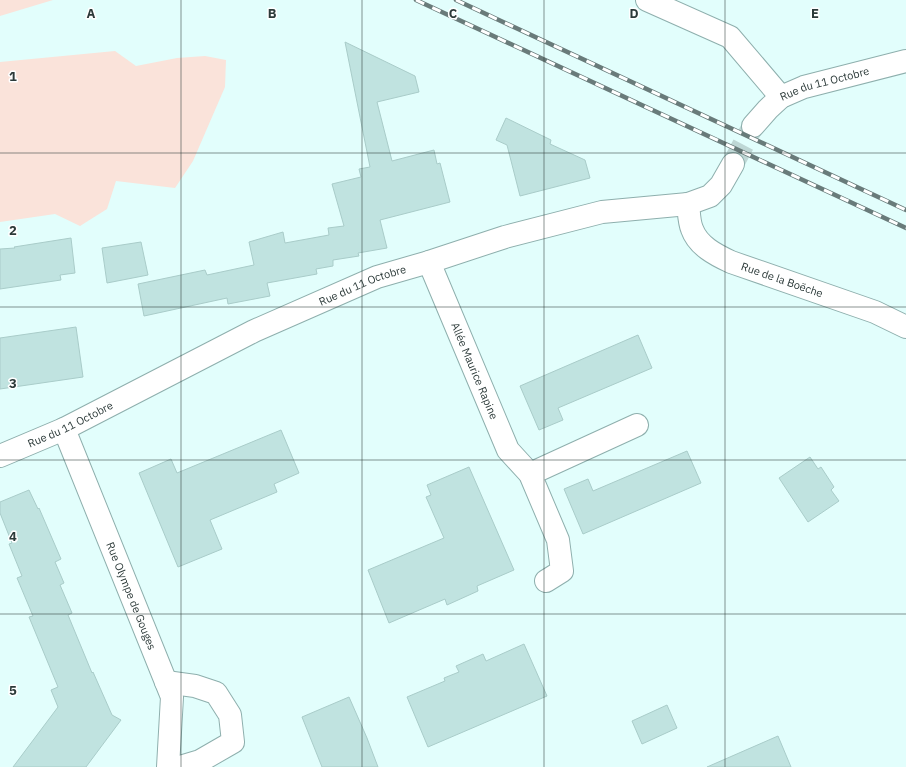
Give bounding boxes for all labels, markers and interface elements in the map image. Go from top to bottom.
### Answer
text: A [87,5,96,22]
text: B [268,5,277,22]
text: C [449,5,458,22]
text: D [629,5,639,22]
text: E [811,5,819,22]
street label: Rue du 11 Octobre [778,64,871,104]
text: 1 [9,68,17,85]
text: 2 [9,222,17,239]
street label: Rue de la Boëche [739,259,825,300]
street label: Rue du 11 Octobre [317,262,408,309]
street label: Allée Maurice Rapine [448,320,501,421]
text: 3 [9,375,17,392]
street label: Rue du 11 Octobre [25,398,115,451]
text: 4 [9,528,17,545]
street label: Rue Olympe de Gouges [103,540,159,652]
text: 5 [9,682,17,699]

